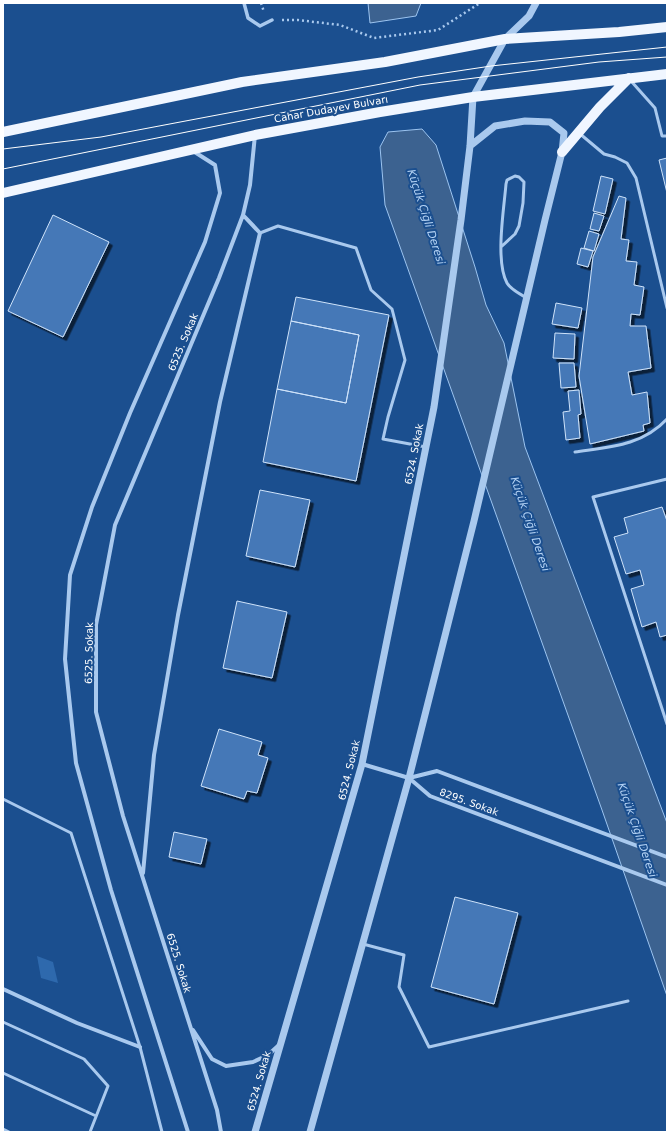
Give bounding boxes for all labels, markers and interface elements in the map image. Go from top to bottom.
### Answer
street label: Cahar Dudayev Bulvarı [273,94,389,124]
water label: Küçük Çiğli Deresi [404,168,448,266]
street label: 6525. Sokak [166,311,200,373]
street label: 6524. Sokak [403,422,425,485]
water label: Küçük Çiğli Deresi [508,475,552,573]
street label: 6525. Sokak [83,622,95,684]
street label: 6524. Sokak [336,738,362,801]
water label: Küçük Çiğli Deresi [615,781,659,879]
street label: 8295. Sokak [438,786,500,818]
street label: 6525. Sokak [165,932,193,994]
street label: 6524. Sokak [245,1050,273,1112]

